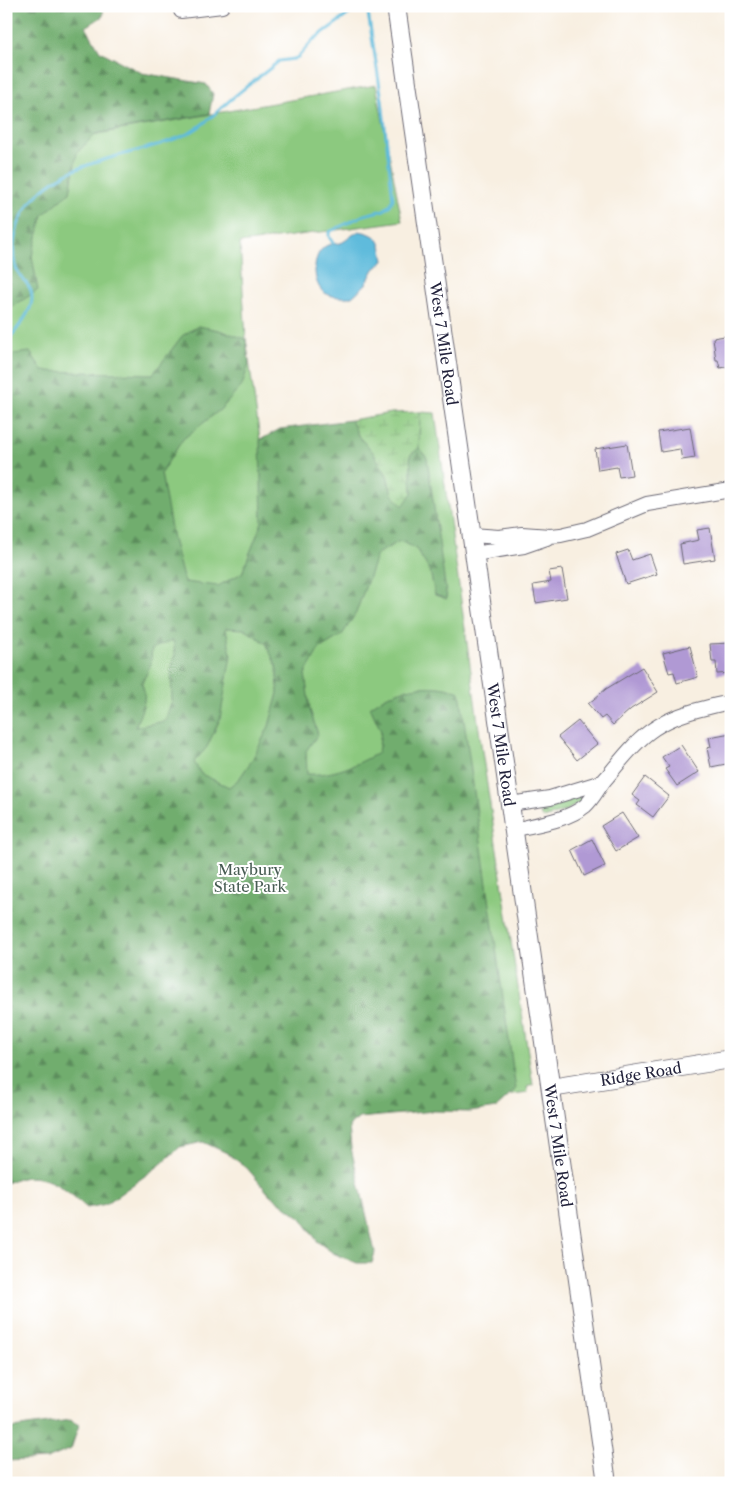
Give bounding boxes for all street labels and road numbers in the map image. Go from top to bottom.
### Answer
street label: West 7 Mile Road [426,280,462,407]
street label: West 7 Mile Road [483,681,520,807]
street label: Ridge Road [599,1058,683,1089]
street label: West 7 Mile Road [540,1081,577,1208]

